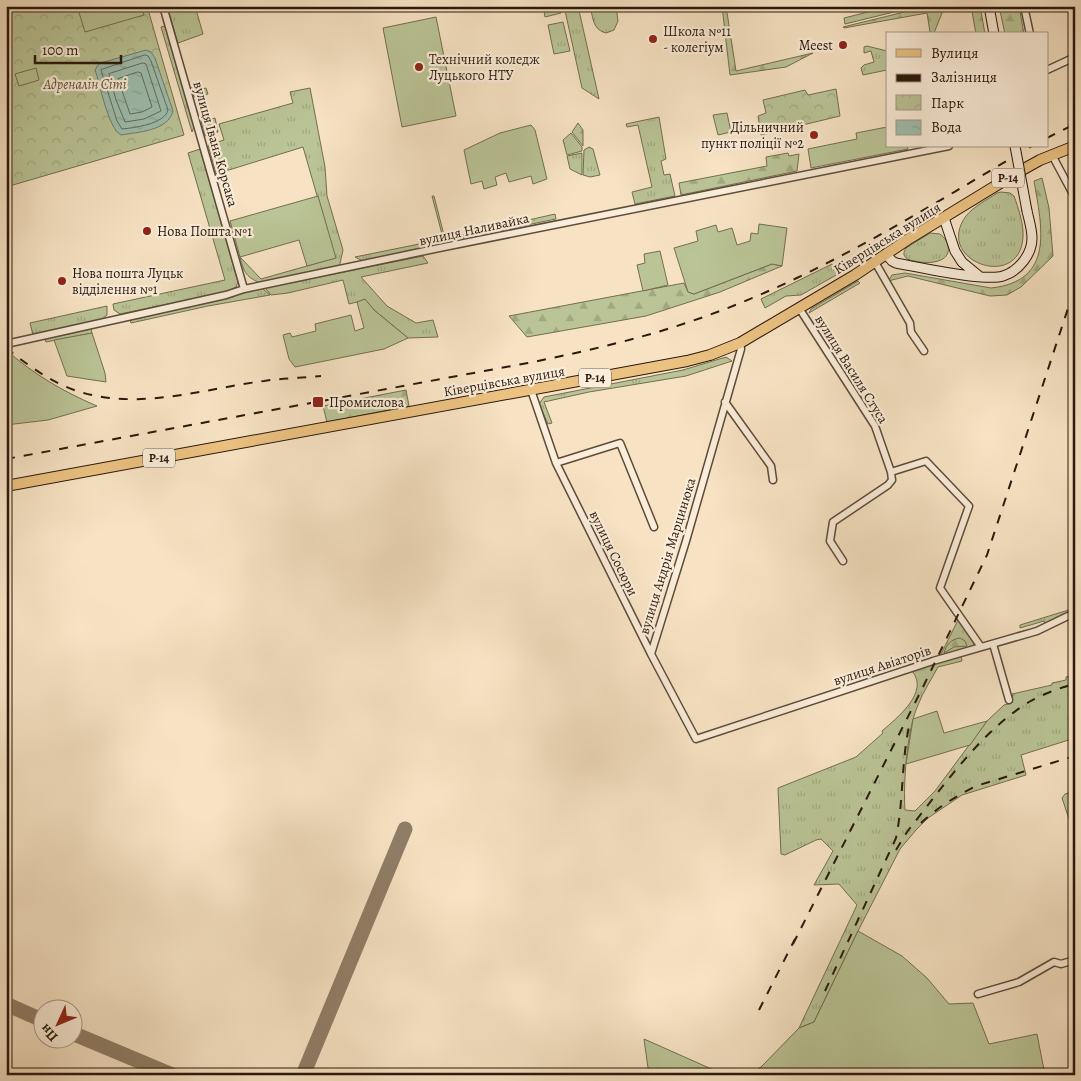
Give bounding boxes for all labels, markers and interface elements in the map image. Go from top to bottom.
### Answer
place label: Школа №11 - колегіум [663,22,731,57]
scale bar [35,32,121,64]
legend [886,32,1048,148]
marker: Школа №11 - колегіум [647,33,659,45]
place label: Meest [799,36,833,55]
marker: Meest [837,39,849,51]
text: 100 m [42,40,79,60]
text: Вулиця [931,43,978,63]
place label: Технічний коледж Луцького НТУ [429,50,540,85]
marker: Технічний коледж Луцького НТУ [413,61,425,73]
text: Залізниця [931,67,997,87]
park label: Адреналін Сіті [43,75,127,94]
street label: вулиця Івана Корсака [189,79,243,210]
text: Парк [931,93,964,113]
text: Вода [931,117,962,137]
place label: Дільничний пункт поліції №2 [701,118,804,153]
marker: Дільничний пункт поліції №2 [808,129,820,141]
road number: Р-14 [992,168,1024,188]
street label: Ківерцівська вулиця [830,198,945,279]
street label: вулиця Наливайка [417,208,531,250]
place label: Нова Пошта №1 [157,222,252,241]
marker: Нова Пошта №1 [141,225,153,237]
place label: Нова пошта Луцьк відділення №1 [72,264,183,299]
marker: Нова пошта Луцьк відділення №1 [56,275,68,287]
street label: вулиця Василя Стуса [811,311,893,428]
street label: Ківерцівська вулиця [442,361,566,402]
road number: Р-14 [579,368,611,388]
place label: Промислова [329,393,405,412]
marker: Промислова [311,395,325,409]
road number: Р-14 [143,448,175,468]
street label: вулиця Андрія Марцинюка [635,475,700,637]
street label: вулиця Сосюри [585,507,642,599]
street label: вулиця Авіаторів [831,641,934,690]
north arrow [32,998,82,1048]
text: Пн [36,1019,62,1046]

